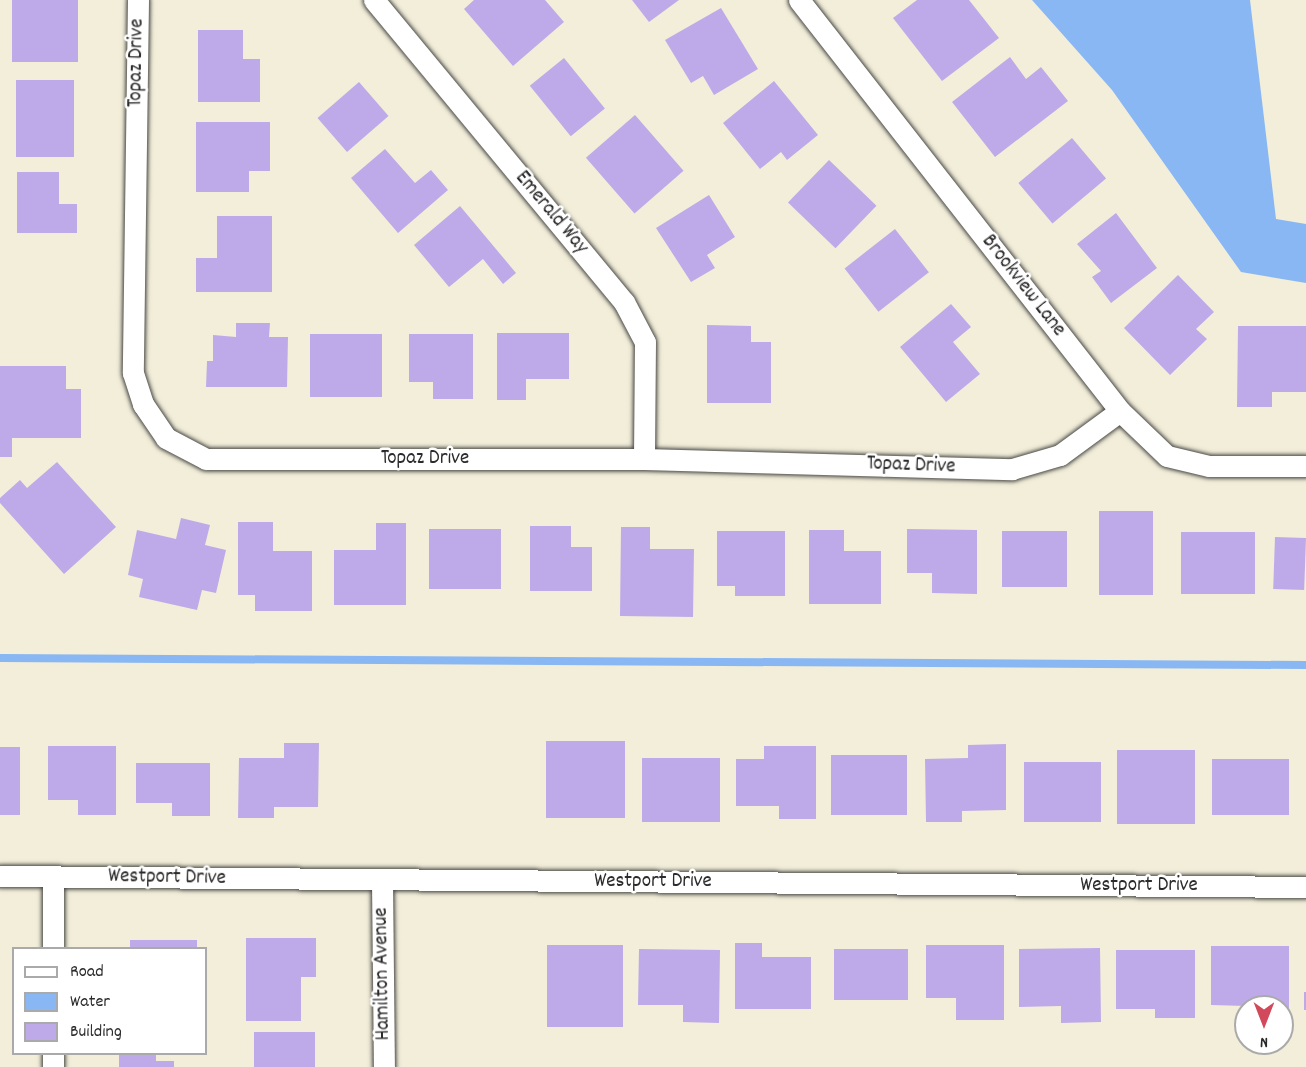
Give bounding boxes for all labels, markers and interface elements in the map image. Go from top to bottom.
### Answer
street label: Topaz Drive [124,18,150,108]
street label: Emerald Way [509,166,593,260]
street label: Brookview Lane [975,230,1071,342]
street label: Topaz Drive [381,446,469,472]
street label: Topaz Drive [866,452,956,480]
street label: Westport Drive [108,864,226,892]
street label: Westport Drive [594,869,712,895]
street label: Westport Drive [1080,873,1198,899]
street label: Hamilton Avenue [369,907,397,1041]
legend [12,947,207,1055]
text: Road [70,960,104,985]
text: Water [70,990,110,1015]
north arrow [1234,995,1294,1055]
text: Building [70,1020,122,1045]
text: N [1260,1030,1268,1053]

